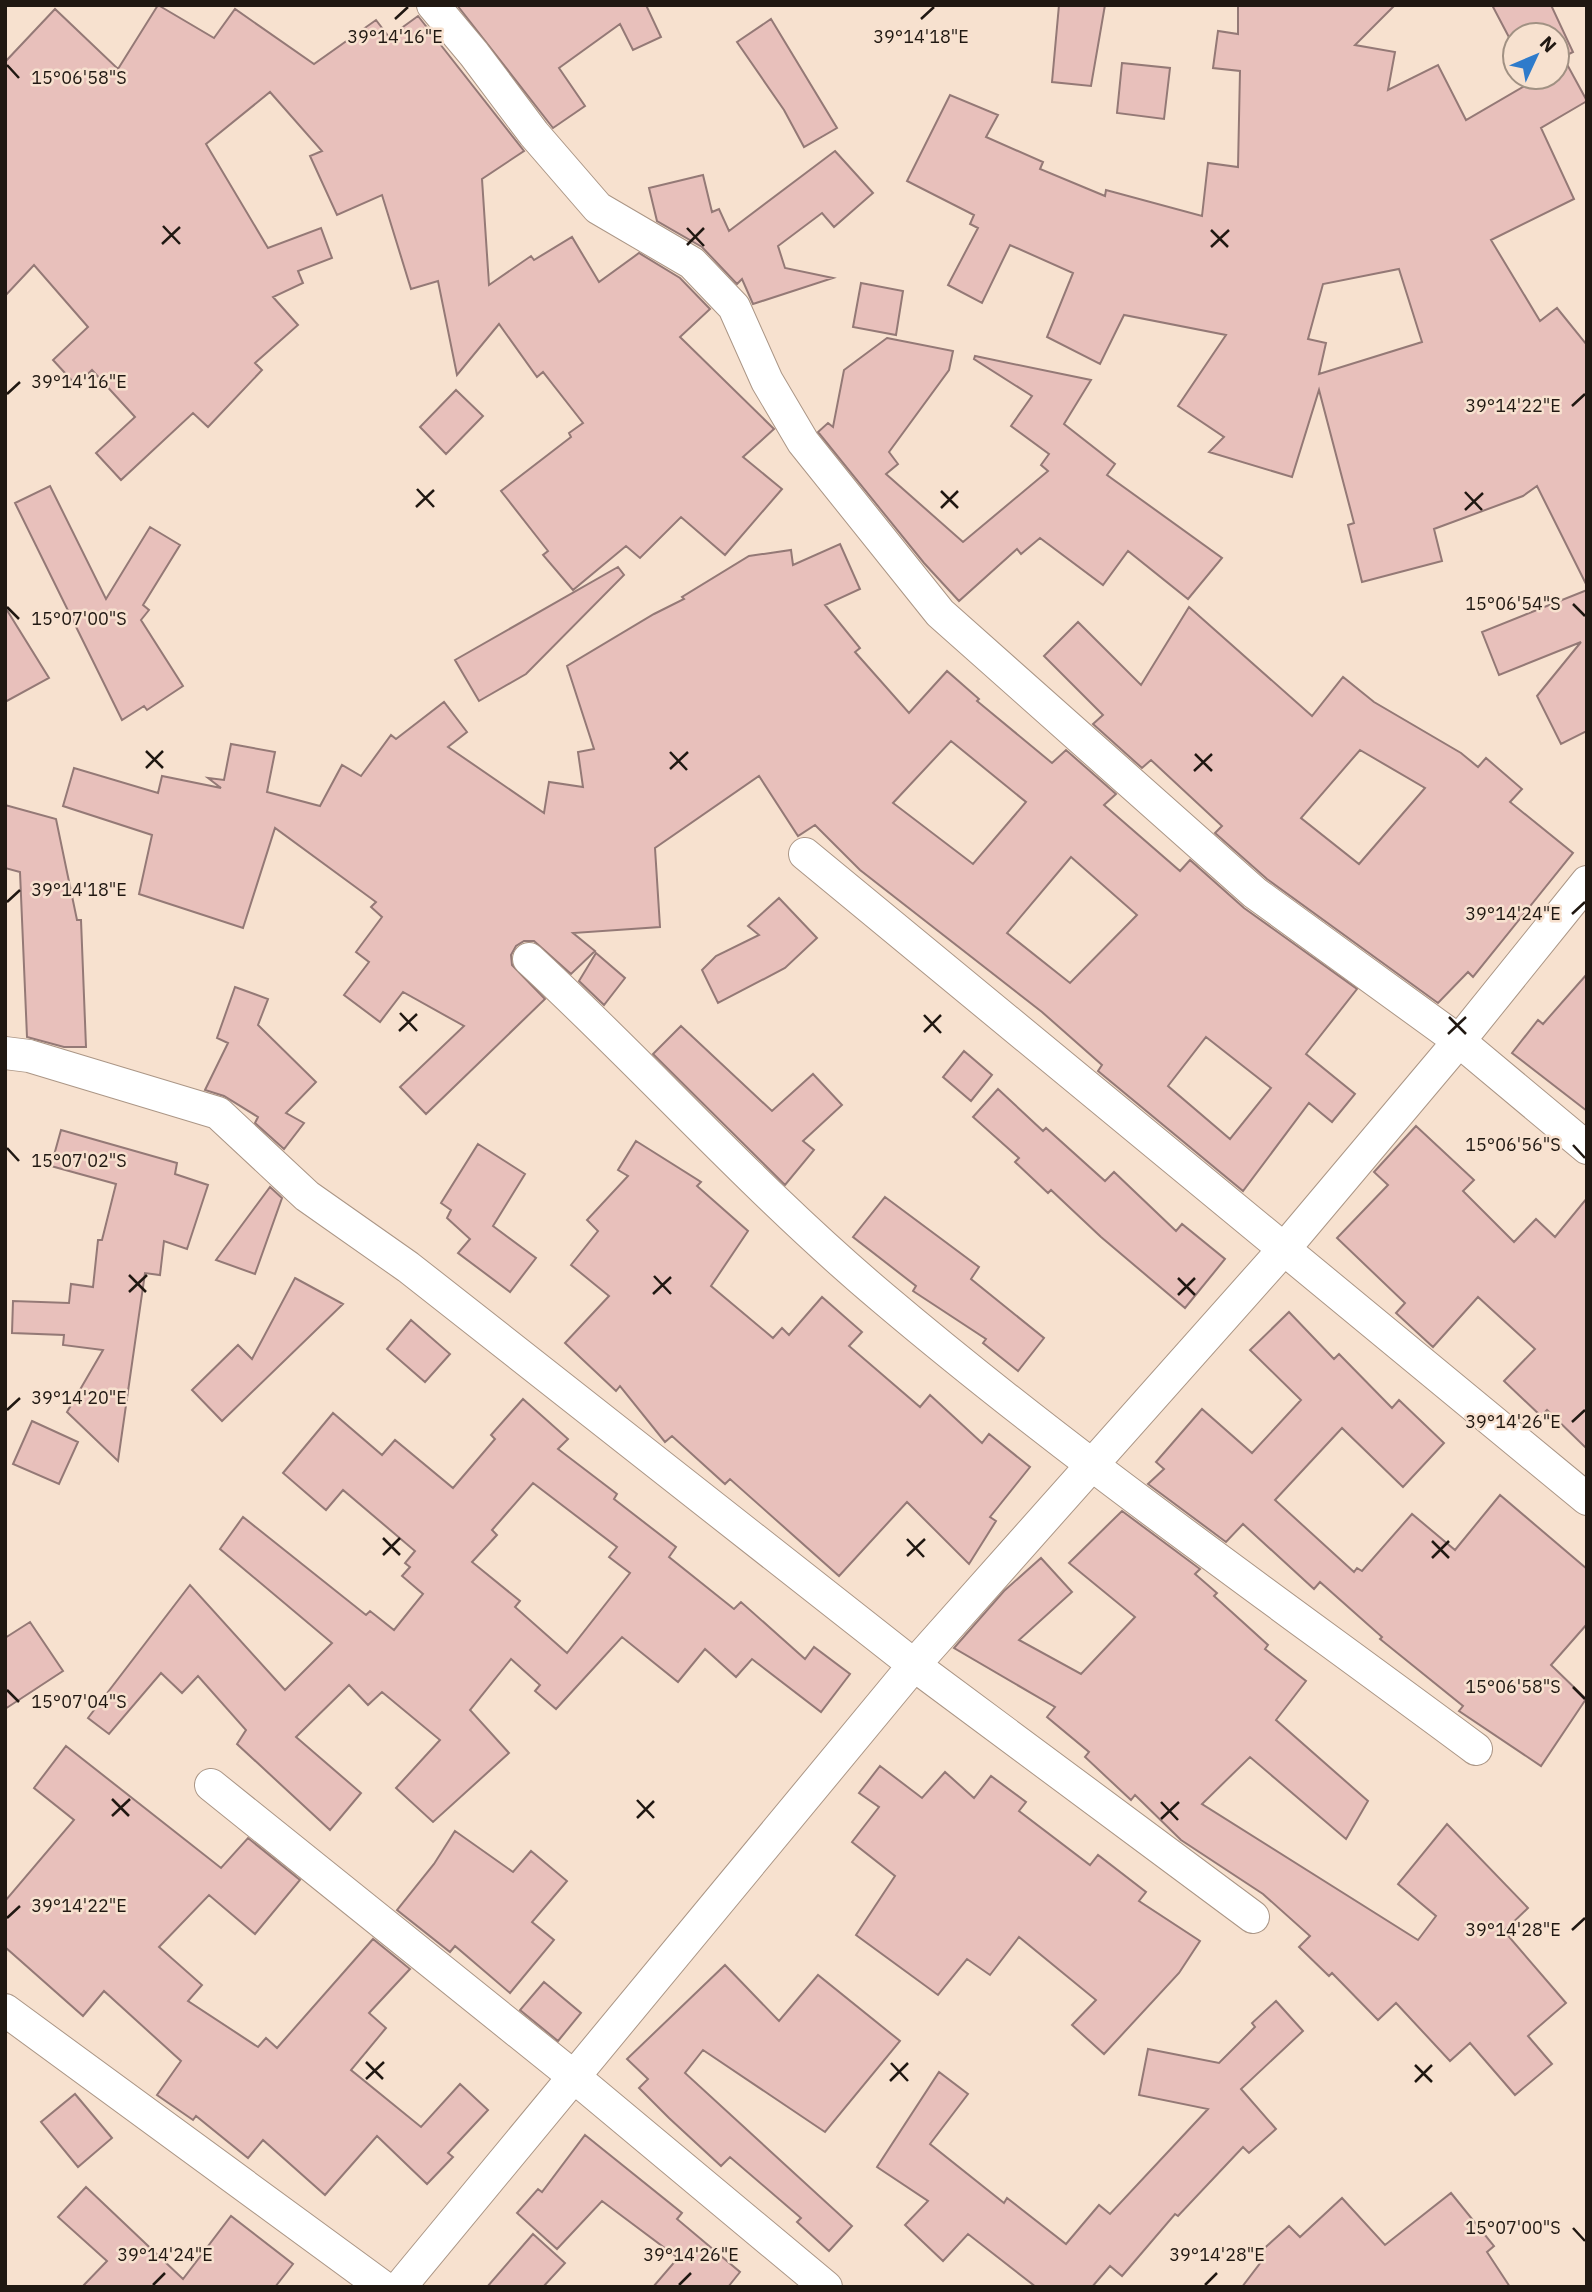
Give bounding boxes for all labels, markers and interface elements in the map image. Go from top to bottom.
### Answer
north arrow [1501,21,1571,91]
text: 39°14'16"E [347,25,443,48]
text: 39°14'18"E [873,25,969,48]
text: N [1535,31,1562,57]
text: 15°06'58"S [31,66,127,89]
text: 39°14'16"E [31,370,127,393]
text: 39°14'22"E [1465,394,1561,417]
text: 15°06'54"S [1465,592,1561,615]
text: 15°07'00"S [31,607,127,630]
text: 39°14'18"E [31,878,127,901]
text: 39°14'24"E [1465,902,1561,925]
text: 15°06'56"S [1465,1133,1561,1156]
text: 15°07'02"S [31,1149,127,1172]
text: 39°14'20"E [31,1386,127,1409]
text: 39°14'26"E [1465,1410,1561,1433]
text: 15°06'58"S [1465,1675,1561,1698]
text: 15°07'04"S [31,1690,127,1713]
text: 39°14'22"E [31,1894,127,1917]
text: 39°14'28"E [1465,1918,1561,1941]
text: 15°07'00"S [1465,2216,1561,2239]
text: 39°14'24"E [117,2243,213,2266]
text: 39°14'26"E [643,2243,739,2266]
text: 39°14'28"E [1169,2243,1265,2266]

